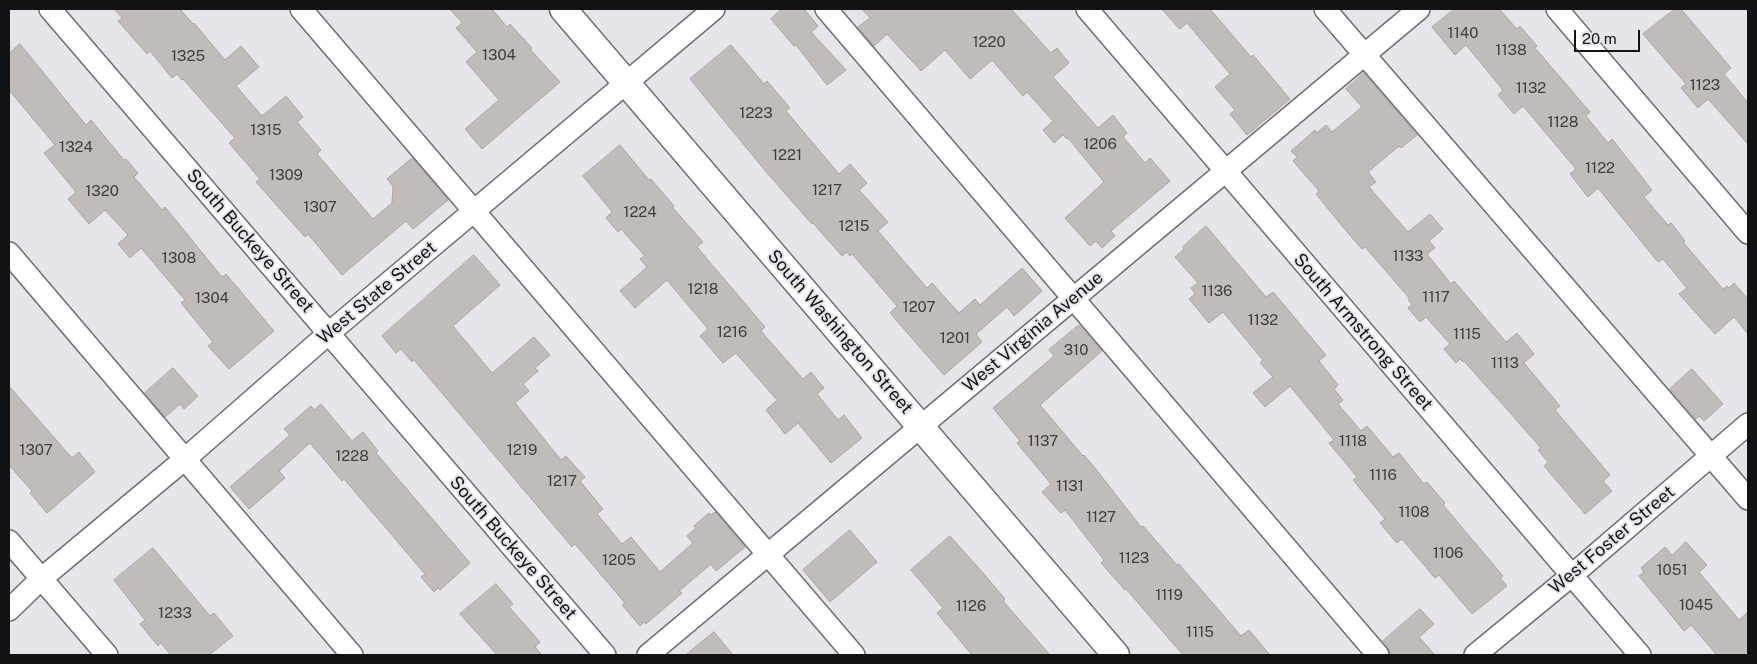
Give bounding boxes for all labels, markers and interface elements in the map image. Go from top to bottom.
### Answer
scale bar [1577,20,1643,52]
house number: 1140 [1448,24,1478,42]
text: 20 m [1582,30,1617,47]
house number: 1220 [972,33,1006,51]
house number: 1138 [1495,41,1527,59]
house number: 1304 [482,46,516,64]
house number: 1325 [171,47,205,65]
house number: 1123 [1690,76,1720,94]
house number: 1132 [1516,79,1546,97]
house number: 1223 [739,104,773,122]
house number: 1128 [1548,113,1578,131]
house number: 1315 [250,121,282,139]
house number: 1206 [1083,135,1117,153]
house number: 1324 [59,138,93,156]
house number: 1221 [772,146,802,164]
house number: 1122 [1585,159,1615,177]
street label: South Buckeye Street [182,165,318,317]
house number: 1309 [269,166,303,184]
house number: 1217 [812,181,842,199]
house number: 1320 [85,182,119,200]
house number: 1307 [303,198,337,216]
house number: 1224 [623,203,657,221]
house number: 1215 [839,217,869,235]
street label: West State Street [313,237,441,349]
street label: South Washington Street [763,245,917,419]
house number: 1133 [1392,247,1424,265]
house number: 1308 [162,249,196,267]
street label: South Armstrong Street [1289,249,1437,415]
street label: West Virginia Avenue [958,267,1108,397]
house number: 1218 [688,280,718,298]
house number: 1136 [1202,282,1232,300]
house number: 1117 [1422,288,1450,306]
house number: 1304 [195,289,229,307]
house number: 1207 [903,298,935,316]
house number: 1132 [1248,311,1278,329]
house number: 1216 [717,323,747,341]
house number: 1115 [1453,325,1481,343]
house number: 1201 [940,329,970,347]
house number: 310 [1064,341,1088,359]
house number: 1113 [1491,354,1519,372]
house number: 1137 [1028,432,1058,450]
house number: 1118 [1339,432,1367,450]
house number: 1307 [19,441,53,459]
house number: 1219 [507,441,537,459]
house number: 1228 [335,447,369,465]
house number: 1116 [1369,466,1397,484]
street label: South Buckeye Street [445,472,581,624]
house number: 1217 [547,472,577,490]
house number: 1131 [1056,477,1084,495]
street label: West Foster Street [1545,481,1679,599]
house number: 1108 [1398,503,1430,521]
house number: 1127 [1086,508,1116,526]
house number: 1106 [1433,544,1463,562]
house number: 1123 [1119,549,1149,567]
house number: 1205 [602,551,636,569]
house number: 1051 [1657,561,1687,579]
house number: 1119 [1155,586,1183,604]
house number: 1045 [1679,596,1713,614]
house number: 1126 [956,597,986,615]
house number: 1233 [158,604,192,622]
house number: 1115 [1186,623,1214,641]

